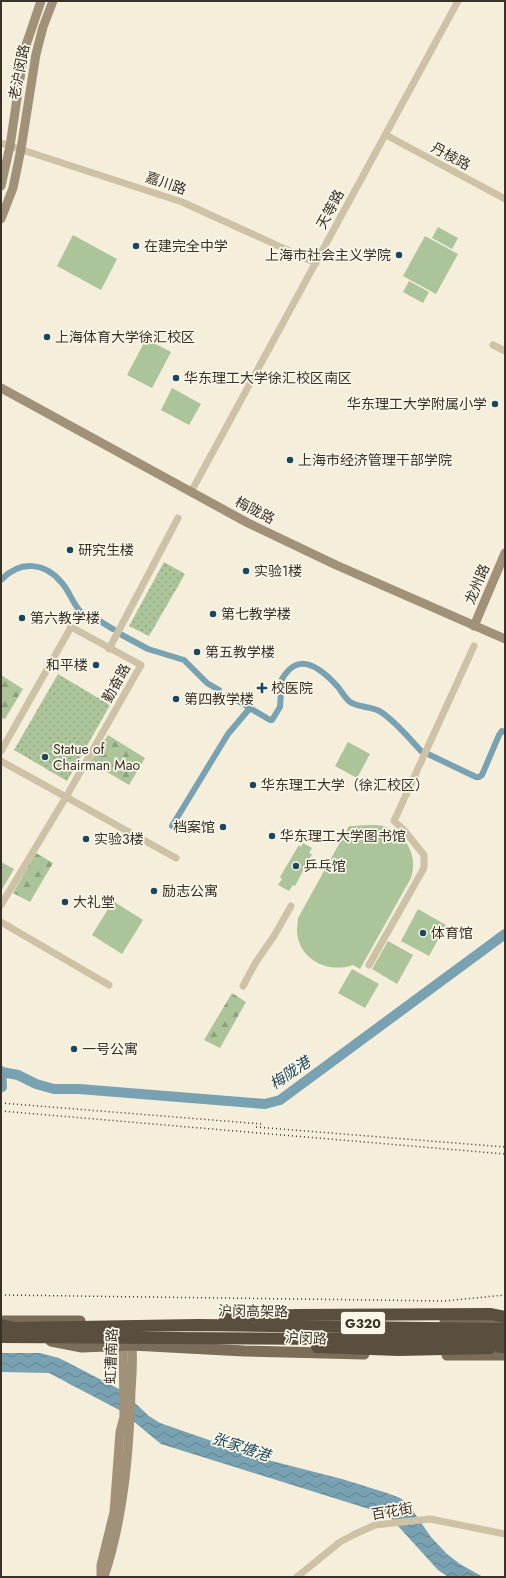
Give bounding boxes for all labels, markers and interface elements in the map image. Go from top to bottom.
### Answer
street label: 老沪闵路 [4,43,34,101]
street label: 丹棱路 [428,137,474,175]
street label: 嘉川路 [143,167,189,199]
street label: 天等路 [311,186,349,232]
place label: 在建完全中学 [144,236,228,256]
marker: 在建完全中学 [131,241,141,251]
place label: 上海市社会主义学院 [265,245,391,265]
marker: 上海市社会主义学院 [394,250,404,260]
place label: 上海体育大学徐汇校区 [55,327,195,347]
marker: 上海体育大学徐汇校区 [42,332,52,342]
place label: 华东理工大学徐汇校区南区 [184,368,352,388]
marker: 华东理工大学徐汇校区南区 [171,373,181,383]
place label: 华东理工大学附属小学 [347,394,487,414]
marker: 华东理工大学附属小学 [490,399,500,409]
place label: 上海市经济管理干部学院 [298,450,452,470]
marker: 上海市经济管理干部学院 [285,455,295,465]
street label: 梅陇路 [232,492,278,528]
place label: 研究生楼 [78,540,134,560]
marker: 研究生楼 [65,545,75,555]
place label: 实验1楼 [254,561,302,581]
street label: 龙州路 [460,561,494,607]
marker: 实验1楼 [241,566,251,576]
place label: 第七教学楼 [221,604,291,624]
place label: 第六教学楼 [30,608,100,628]
marker: 第七教学楼 [208,609,218,619]
marker: 第六教学楼 [17,613,27,623]
place label: 第五教学楼 [205,642,275,662]
marker: 第五教学楼 [192,647,202,657]
place label: 和平楼 [46,655,88,675]
marker: 和平楼 [91,660,101,670]
street label: 勤奋路 [97,660,135,706]
place label: 校医院 [271,678,313,698]
marker: 校医院 [256,682,268,694]
place label: 第四教学楼 [184,689,254,709]
marker: 第四教学楼 [171,694,181,704]
place label: Statue of Chairman Mao [53,739,140,775]
marker: Statue of Chairman Mao [40,752,50,762]
place label: 华东理工大学（徐汇校区） [261,775,429,795]
marker: 华东理工大学（徐汇校区） [248,780,258,790]
place label: 档案馆 [173,817,215,837]
marker: 档案馆 [218,822,228,832]
place label: 华东理工大学图书馆 [280,826,406,846]
place label: 实验3楼 [94,829,144,849]
marker: 华东理工大学图书馆 [267,831,277,841]
marker: 实验3楼 [81,834,91,844]
place label: 乒乓馆 [304,856,346,876]
marker: 乒乓馆 [291,861,301,871]
place label: 励志公寓 [162,881,218,901]
marker: 励志公寓 [149,886,159,896]
place label: 大礼堂 [73,892,115,912]
marker: 大礼堂 [60,897,70,907]
place label: 体育馆 [431,923,473,943]
marker: 体育馆 [418,928,428,938]
place label: 一号公寓 [82,1039,138,1059]
marker: 一号公寓 [69,1044,79,1054]
water label: 梅陇港 [265,1050,316,1095]
street label: 沪闵高架路 [218,1300,288,1322]
road number: G320 [341,1312,385,1334]
street label: 沪闵路 [285,1327,327,1349]
street label: 虹漕南路 [100,1328,122,1384]
water label: 张家塘港 [209,1427,275,1467]
street label: 百花街 [370,1498,414,1524]

